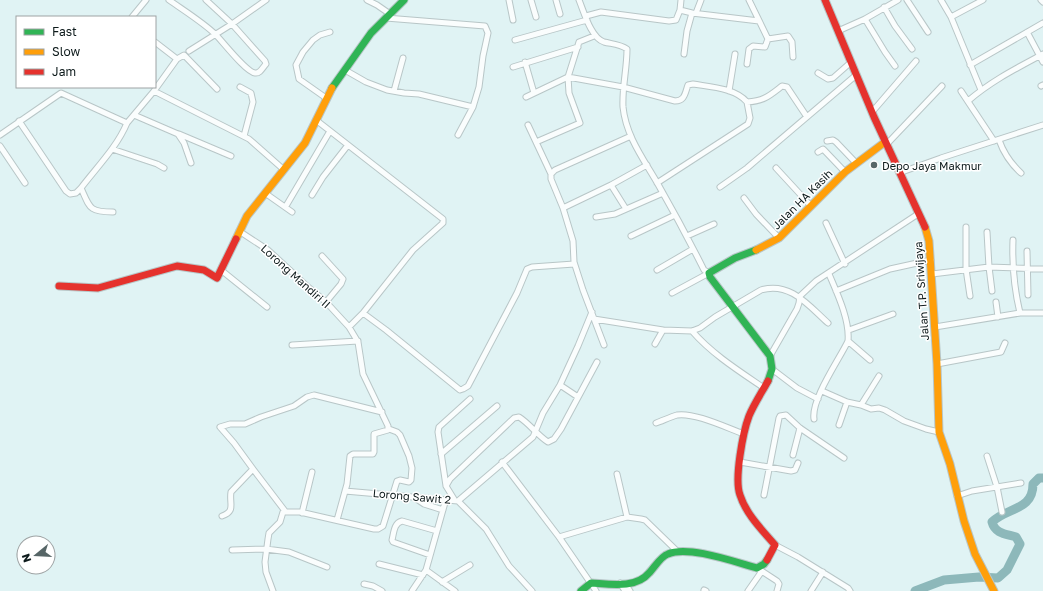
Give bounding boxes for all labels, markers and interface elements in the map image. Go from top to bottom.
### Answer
legend [16,16,156,88]
text: Fast [52,24,77,39]
text: Slow [52,44,80,59]
text: Jam [52,64,76,79]
place label: Depo Jaya Makmur [882,159,982,172]
marker: Depo Jaya Makmur [869,160,879,170]
street label: Jalan HA Kasih [769,166,835,232]
street label: Lorong Mandiri II [259,241,333,311]
street label: Jalan T.P. Sriwijaya [911,241,931,341]
street label: Lorong Sawit 2 [372,486,452,506]
north arrow [16,535,56,575]
text: N [19,552,33,564]

